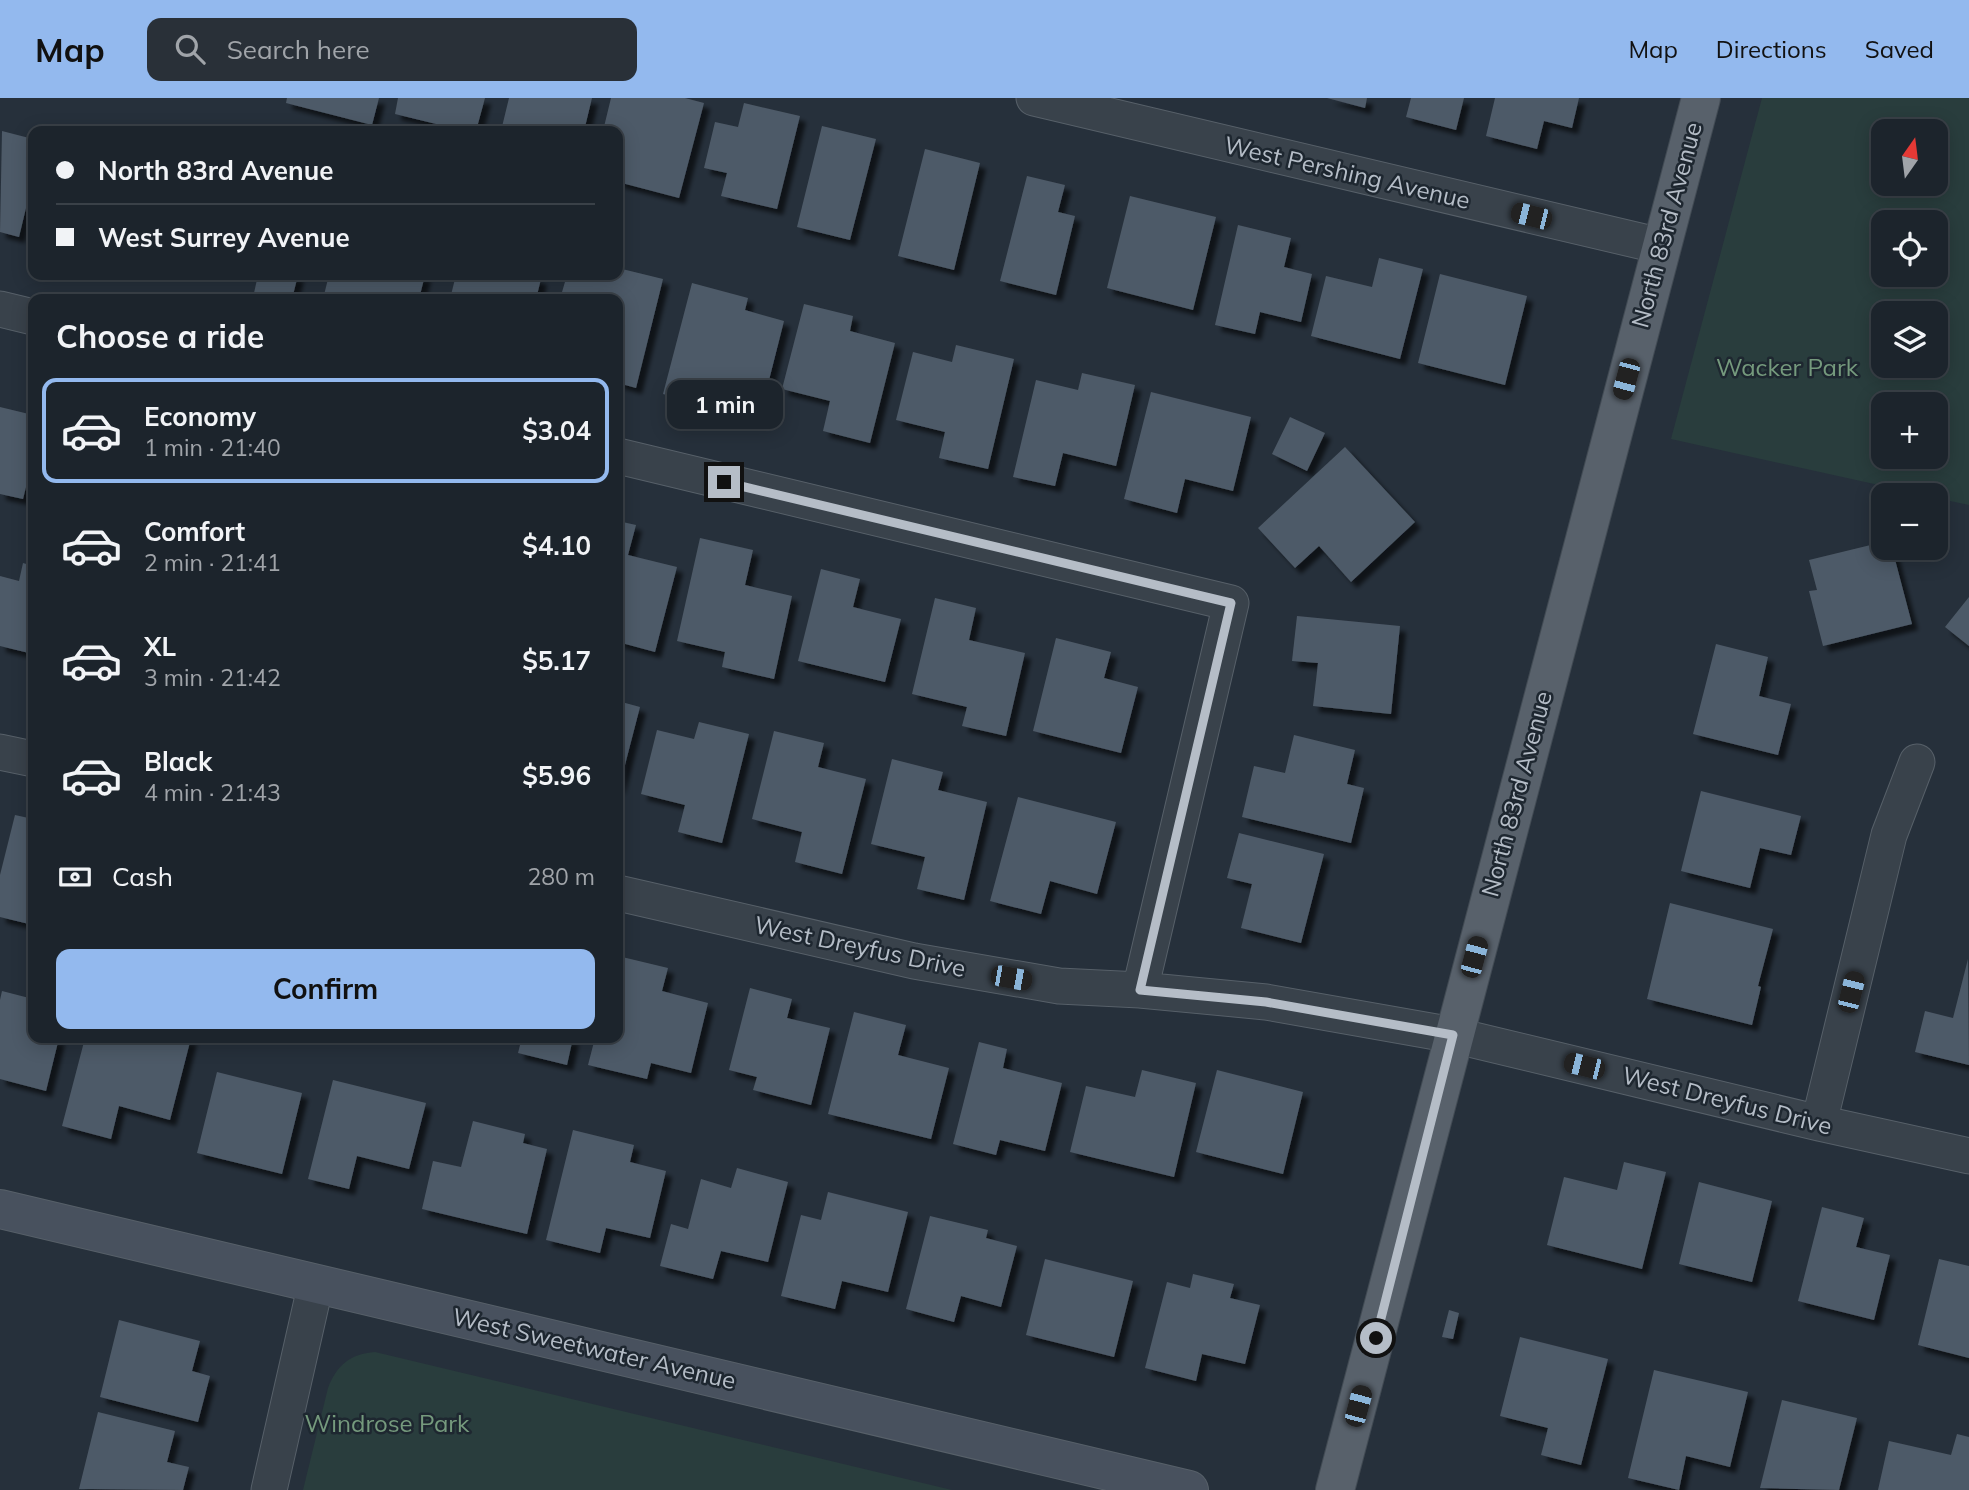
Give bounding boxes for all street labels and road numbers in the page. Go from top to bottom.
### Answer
street label: North 83rd Avenue [1624,119,1708,331]
street label: West Pershing Avenue [1221,129,1473,215]
street label: North 83rd Avenue [1474,688,1558,900]
street label: West Dreyfus Drive [752,909,969,983]
street label: West Dreyfus Drive [1619,1059,1835,1141]
street label: West Sweetwater Avenue [450,1301,739,1395]

